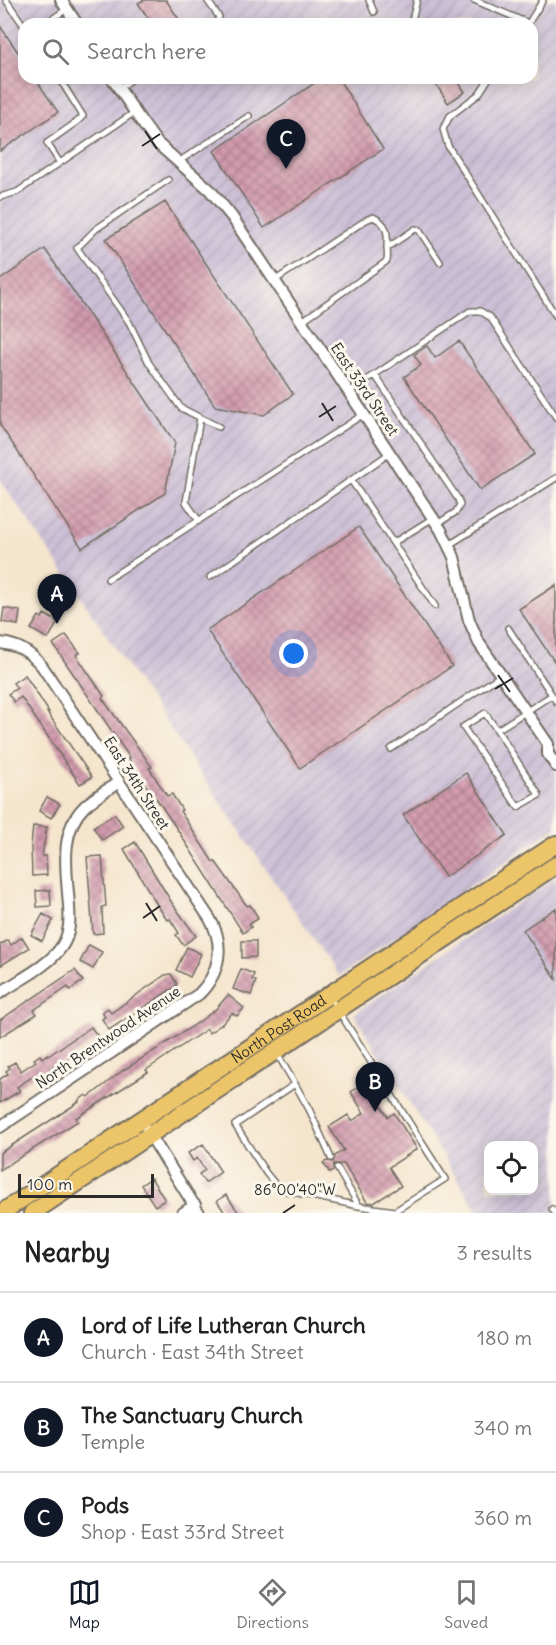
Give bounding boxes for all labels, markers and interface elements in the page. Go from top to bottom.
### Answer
search box [18,18,538,84]
icon: search [39,35,72,68]
text: Search here [87,37,206,65]
pin: C [266,120,306,169]
street label: East 33rd Street [327,339,403,439]
pin: A [38,574,76,624]
your location [279,639,308,668]
street label: East 34th Street [100,733,174,833]
street label: North Brentwood Avenue [32,981,184,1093]
street label: North Post Road [227,990,329,1067]
pin: B [356,1062,394,1112]
map controls [484,1141,538,1195]
button: locate [484,1141,538,1195]
scale bar [18,1171,154,1198]
text: 100 m [27,1174,72,1194]
text: 86°00'40"W [254,1180,336,1199]
text: Nearby [24,1236,110,1269]
text: 3 results [456,1240,532,1265]
text: Lord of Life Lutheran Church [81,1311,366,1339]
text: A [37,1325,50,1350]
text: 180 m [477,1325,532,1350]
text: Church · East 34th Street [81,1339,304,1364]
text: The Sanctuary Church [81,1401,303,1429]
text: B [37,1415,50,1440]
text: 340 m [474,1415,532,1440]
text: Temple [81,1429,145,1454]
text: Pods [81,1491,129,1519]
text: C [37,1505,50,1530]
text: 360 m [474,1505,532,1530]
text: Shop · East 33rd Street [81,1519,284,1544]
tab: Map [68,1576,101,1632]
tab: Directions [236,1576,309,1632]
tab: Saved [444,1576,488,1632]

